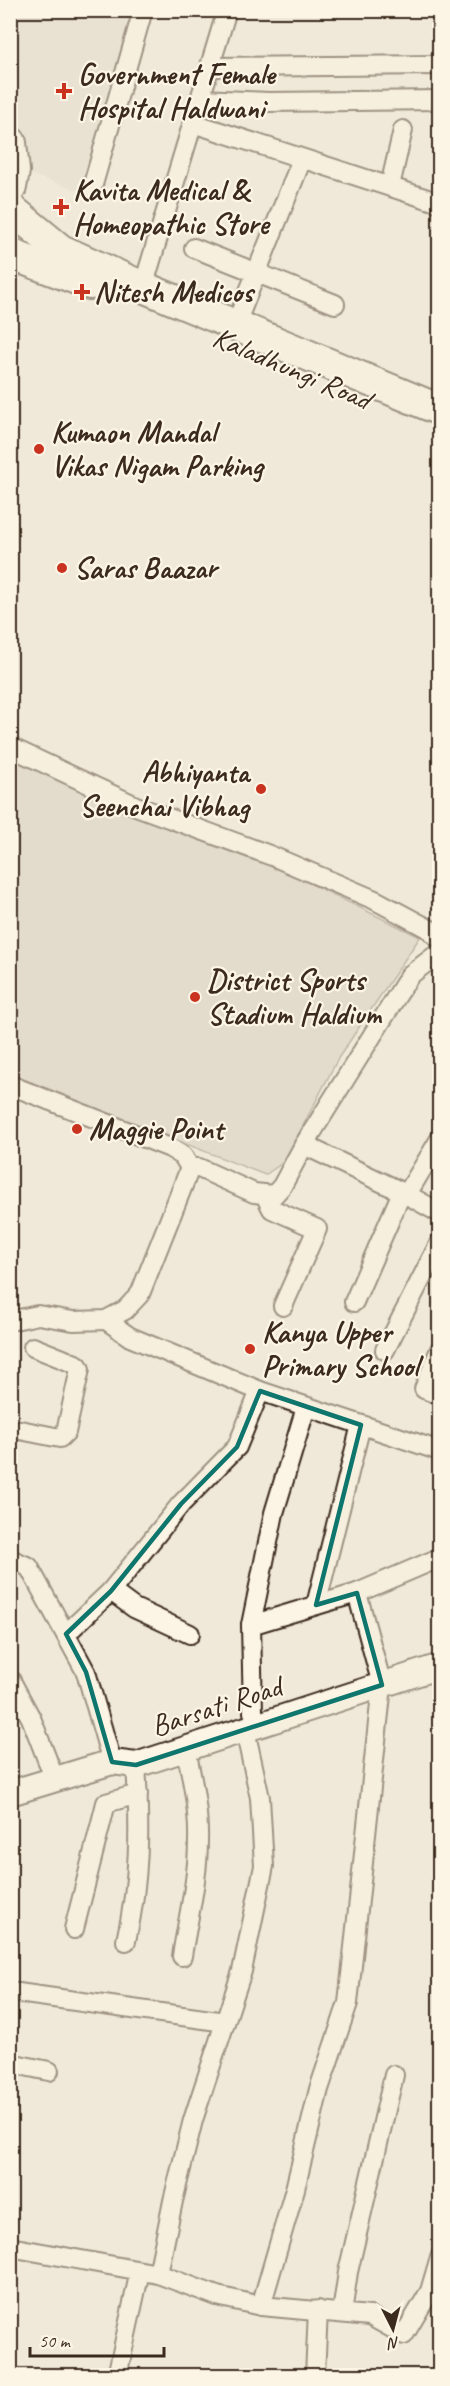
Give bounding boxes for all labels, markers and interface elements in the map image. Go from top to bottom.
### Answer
place label: Government Female Hospital Haldwani [78,55,277,127]
marker: Government Female Hospital Haldwani [55,82,73,100]
place label: Kavita Medical & Homeopathic Store [73,171,271,243]
marker: Kavita Medical & Homeopathic Store [54,200,68,214]
place label: Nitesh Medicos [94,273,256,311]
marker: Nitesh Medicos [75,285,89,299]
street label: Kaladhungi Road [207,318,381,420]
place label: Kumaon Mandal Vikas Nigam Parking [51,413,266,485]
marker: Kumaon Mandal Vikas Nigam Parking [32,442,46,456]
place label: Saras Baazar [74,549,220,587]
marker: Saras Baazar [55,561,69,575]
place label: Abhiyanta Seenchai Vibhag [79,753,251,825]
marker: Abhiyanta Seenchai Vibhag [254,782,268,796]
place label: District Sports Stadium Haldium [207,961,383,1033]
marker: District Sports Stadium Haldium [188,990,202,1004]
place label: Maggie Point [89,1110,226,1148]
marker: Maggie Point [70,1122,84,1136]
place label: Kanya Upper Primary School [262,1313,424,1385]
marker: Kanya Upper Primary School [243,1342,257,1356]
street label: Barsati Road [146,1666,290,1745]
north arrow [363,2299,423,2359]
scale bar [30,2320,164,2358]
text: 50 m [39,2330,72,2352]
text: N [385,2332,400,2354]

